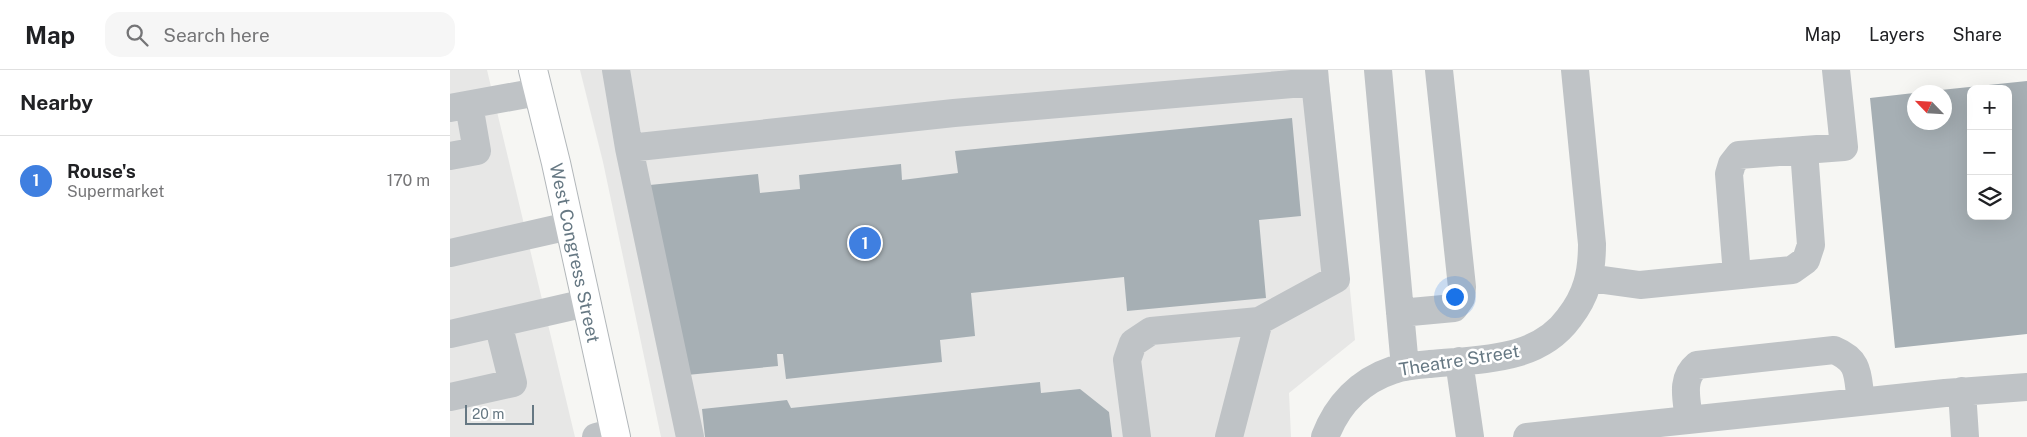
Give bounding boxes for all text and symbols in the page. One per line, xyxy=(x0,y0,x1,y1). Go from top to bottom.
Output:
search box xyxy=(105,12,455,57)
text: Map xyxy=(25,21,75,49)
icon: search xyxy=(123,21,151,49)
text: Search here xyxy=(163,24,270,46)
text: Map xyxy=(1805,24,1841,45)
text: Layers xyxy=(1869,24,1925,45)
text: Share xyxy=(1953,24,2002,45)
north arrow xyxy=(1907,85,1952,130)
map controls xyxy=(1967,85,2012,220)
button: + xyxy=(1967,85,2012,130)
text: Nearby xyxy=(20,90,93,115)
button: − xyxy=(1967,130,2012,175)
text: Rouse's xyxy=(67,160,136,182)
street label: West Congress Street xyxy=(546,161,604,345)
text: 1 xyxy=(33,171,39,190)
text: 170 m xyxy=(387,171,430,190)
button: layers xyxy=(1967,175,2012,220)
text: Supermarket xyxy=(67,182,164,201)
pin: 1 xyxy=(849,224,881,262)
your location xyxy=(1442,284,1468,310)
street label: Theatre Street xyxy=(1397,340,1521,380)
scale bar xyxy=(465,402,534,425)
text: 20 m xyxy=(472,406,504,422)

